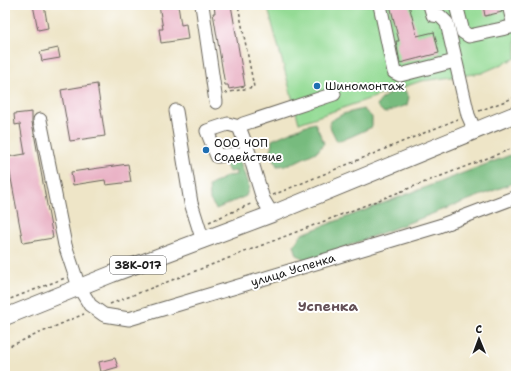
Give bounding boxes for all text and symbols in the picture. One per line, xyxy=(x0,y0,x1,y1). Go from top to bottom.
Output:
place label: Шиномонтаж xyxy=(325,78,404,94)
marker: Шиномонтаж xyxy=(312,81,322,91)
place label: ООО ЧОП Содействие xyxy=(214,135,282,165)
marker: ООО ЧОП Содействие xyxy=(201,145,211,155)
street label: улица Успенка xyxy=(249,249,338,290)
road number: 38К-017 xyxy=(110,256,166,274)
district label: Успенка xyxy=(298,297,359,315)
north arrow xyxy=(459,319,499,359)
text: С xyxy=(475,322,483,337)

